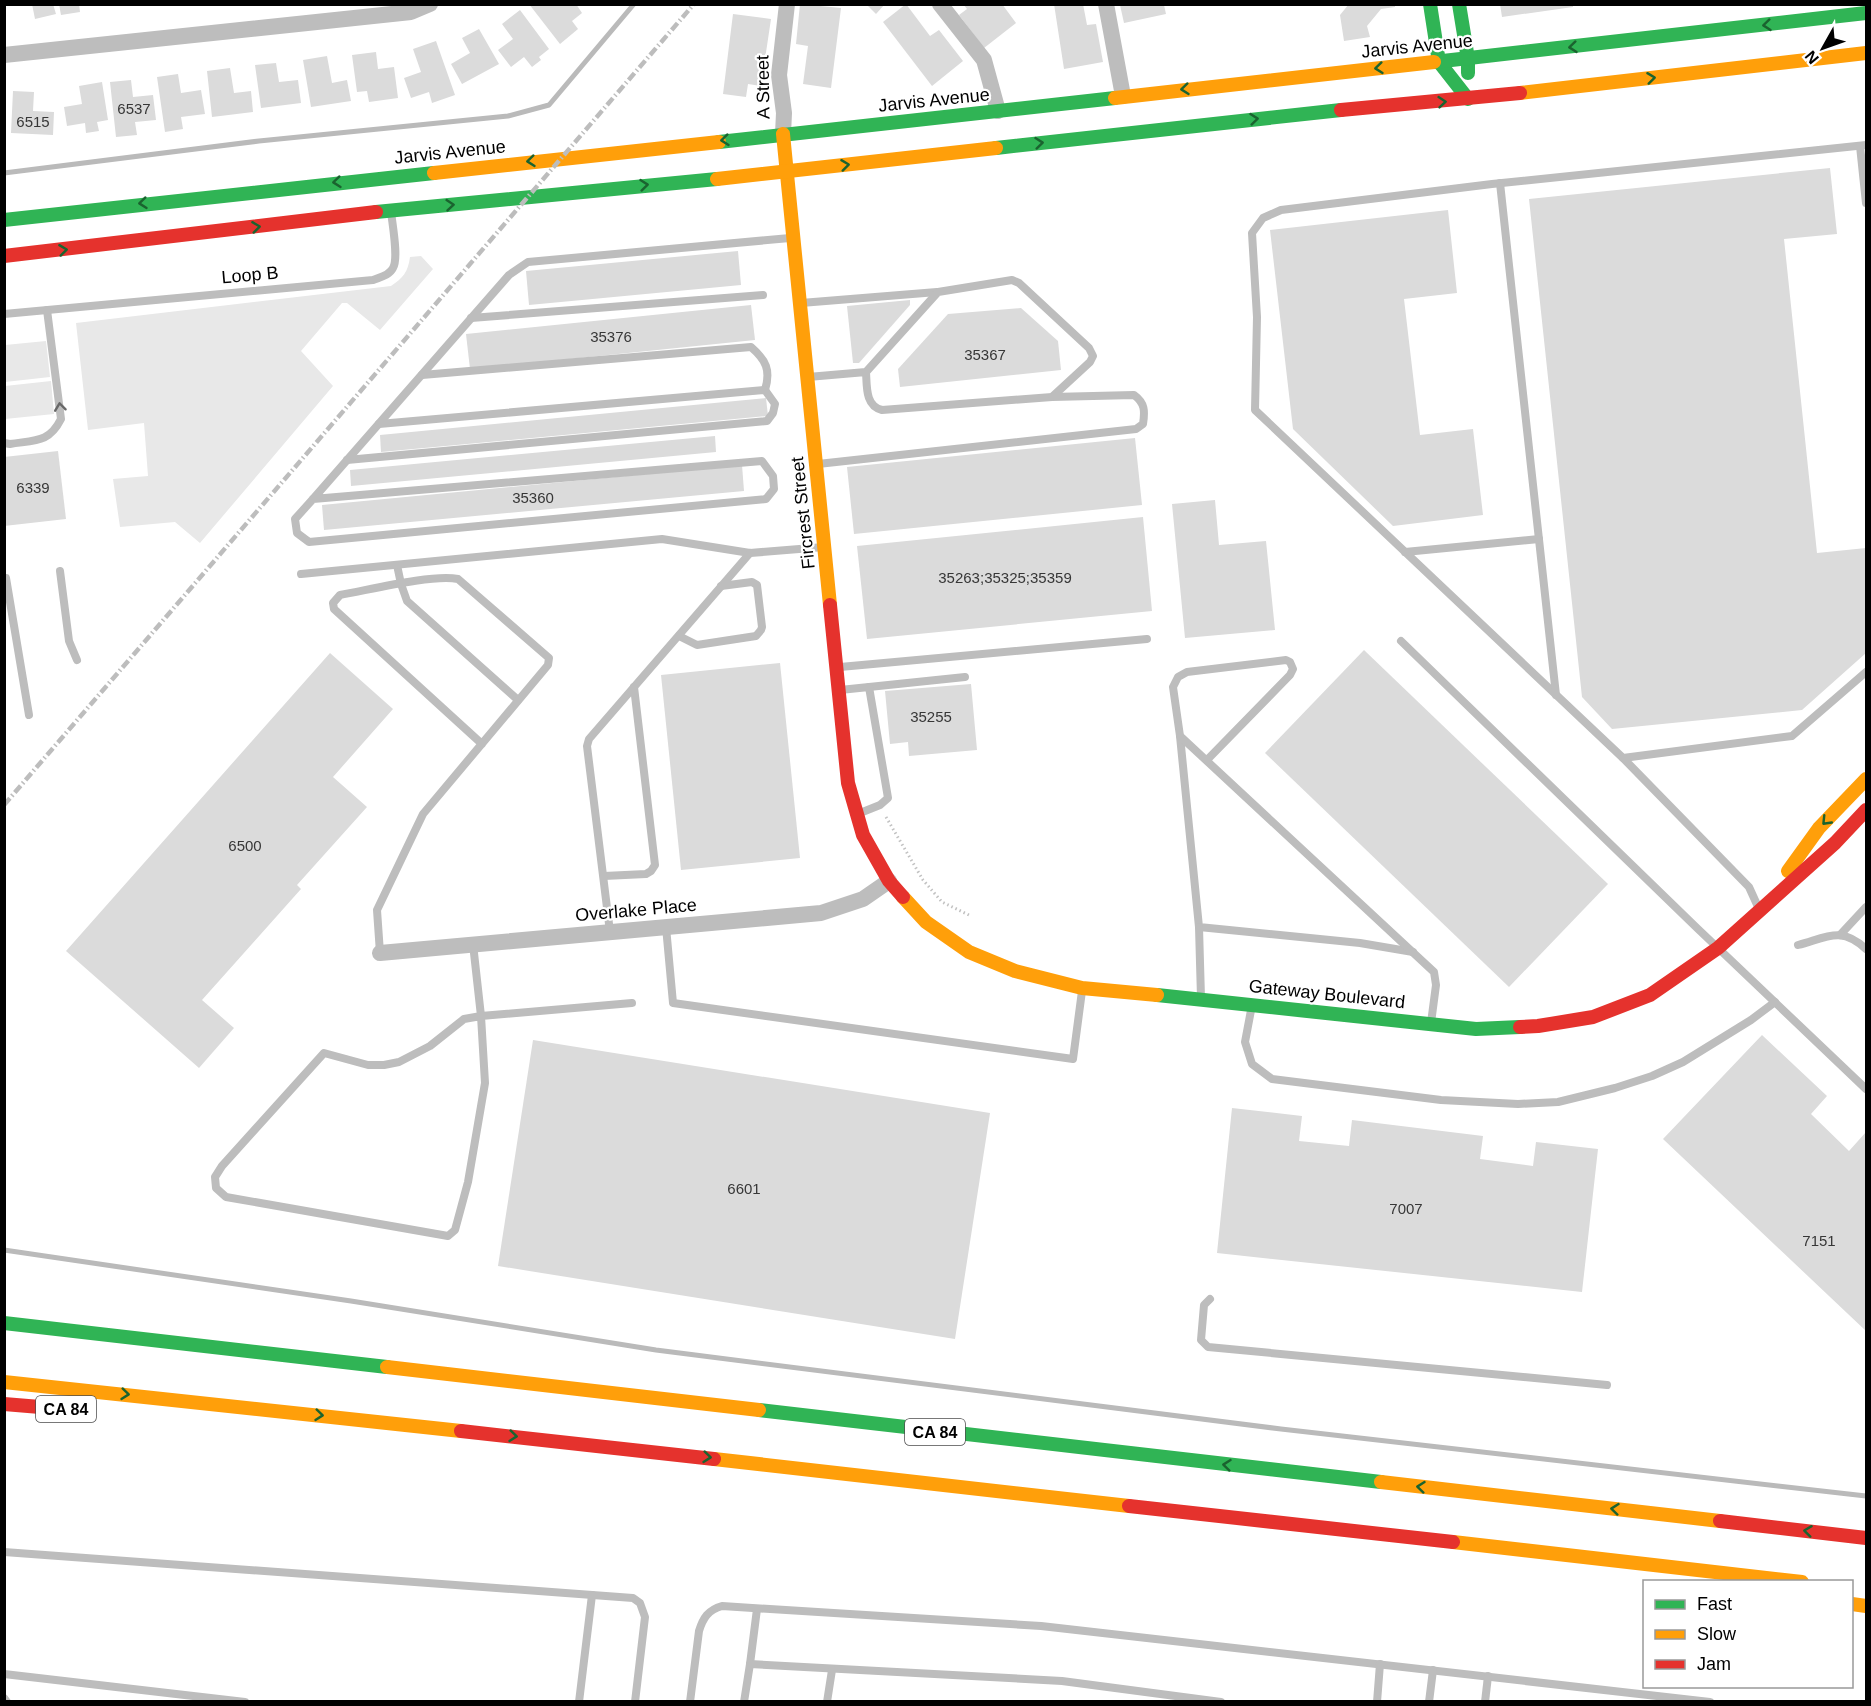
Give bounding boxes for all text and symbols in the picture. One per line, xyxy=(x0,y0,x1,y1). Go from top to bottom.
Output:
one-way arrow xyxy=(1762,18,1771,30)
north arrow xyxy=(1793,18,1853,78)
street label: Jarvis Avenue xyxy=(1360,30,1474,62)
one-way arrow xyxy=(1568,40,1577,52)
text: N xyxy=(1802,47,1822,67)
street label: A Street xyxy=(752,55,774,119)
one-way arrow xyxy=(1375,61,1384,74)
one-way arrow xyxy=(1647,72,1656,85)
one-way arrow xyxy=(1181,82,1190,95)
street label: Jarvis Avenue xyxy=(877,84,991,116)
one-way arrow xyxy=(1437,96,1447,109)
house number: 6537 xyxy=(117,100,151,117)
house number: 6515 xyxy=(16,113,50,130)
one-way arrow xyxy=(1249,113,1258,126)
one-way arrow xyxy=(720,133,730,146)
street label: Jarvis Avenue xyxy=(393,136,507,168)
one-way arrow xyxy=(1035,137,1044,150)
one-way arrow xyxy=(527,154,536,167)
one-way arrow xyxy=(841,159,850,171)
one-way arrow xyxy=(333,175,342,188)
one-way arrow xyxy=(639,179,649,192)
one-way arrow xyxy=(139,197,148,209)
one-way arrow xyxy=(445,199,455,212)
one-way arrow xyxy=(252,221,261,234)
one-way arrow xyxy=(58,244,67,256)
street label: Loop B xyxy=(221,263,279,287)
house number: 35376 xyxy=(590,328,632,345)
house number: 35367 xyxy=(964,346,1006,363)
one-way arrow xyxy=(54,402,66,411)
street label: Fircrest Street xyxy=(787,456,819,570)
house number: 6339 xyxy=(16,479,50,496)
house number: 35360 xyxy=(512,489,554,506)
house number: 35263;35325;35359 xyxy=(938,569,1072,586)
house number: 35255 xyxy=(910,708,952,725)
one-way arrow xyxy=(1822,813,1833,824)
house number: 6500 xyxy=(228,837,262,854)
street label: Overlake Place xyxy=(574,895,698,925)
street label: Gateway Boulevard xyxy=(1248,976,1406,1012)
house number: 6601 xyxy=(727,1180,761,1197)
house number: 7007 xyxy=(1389,1200,1423,1217)
house number: 7151 xyxy=(1802,1232,1836,1249)
one-way arrow xyxy=(121,1387,130,1400)
road number: CA 84 xyxy=(36,1396,96,1422)
one-way arrow xyxy=(315,1408,324,1421)
road number: CA 84 xyxy=(905,1419,965,1445)
one-way arrow xyxy=(509,1429,518,1442)
one-way arrow xyxy=(702,1451,712,1463)
one-way arrow xyxy=(1223,1460,1232,1472)
one-way arrow xyxy=(1416,1482,1425,1494)
one-way arrow xyxy=(1610,1504,1619,1516)
one-way arrow xyxy=(1804,1526,1813,1538)
legend xyxy=(1643,1580,1853,1688)
text: Fast xyxy=(1697,1594,1732,1614)
text: Slow xyxy=(1697,1624,1737,1644)
text: Jam xyxy=(1697,1654,1731,1674)

